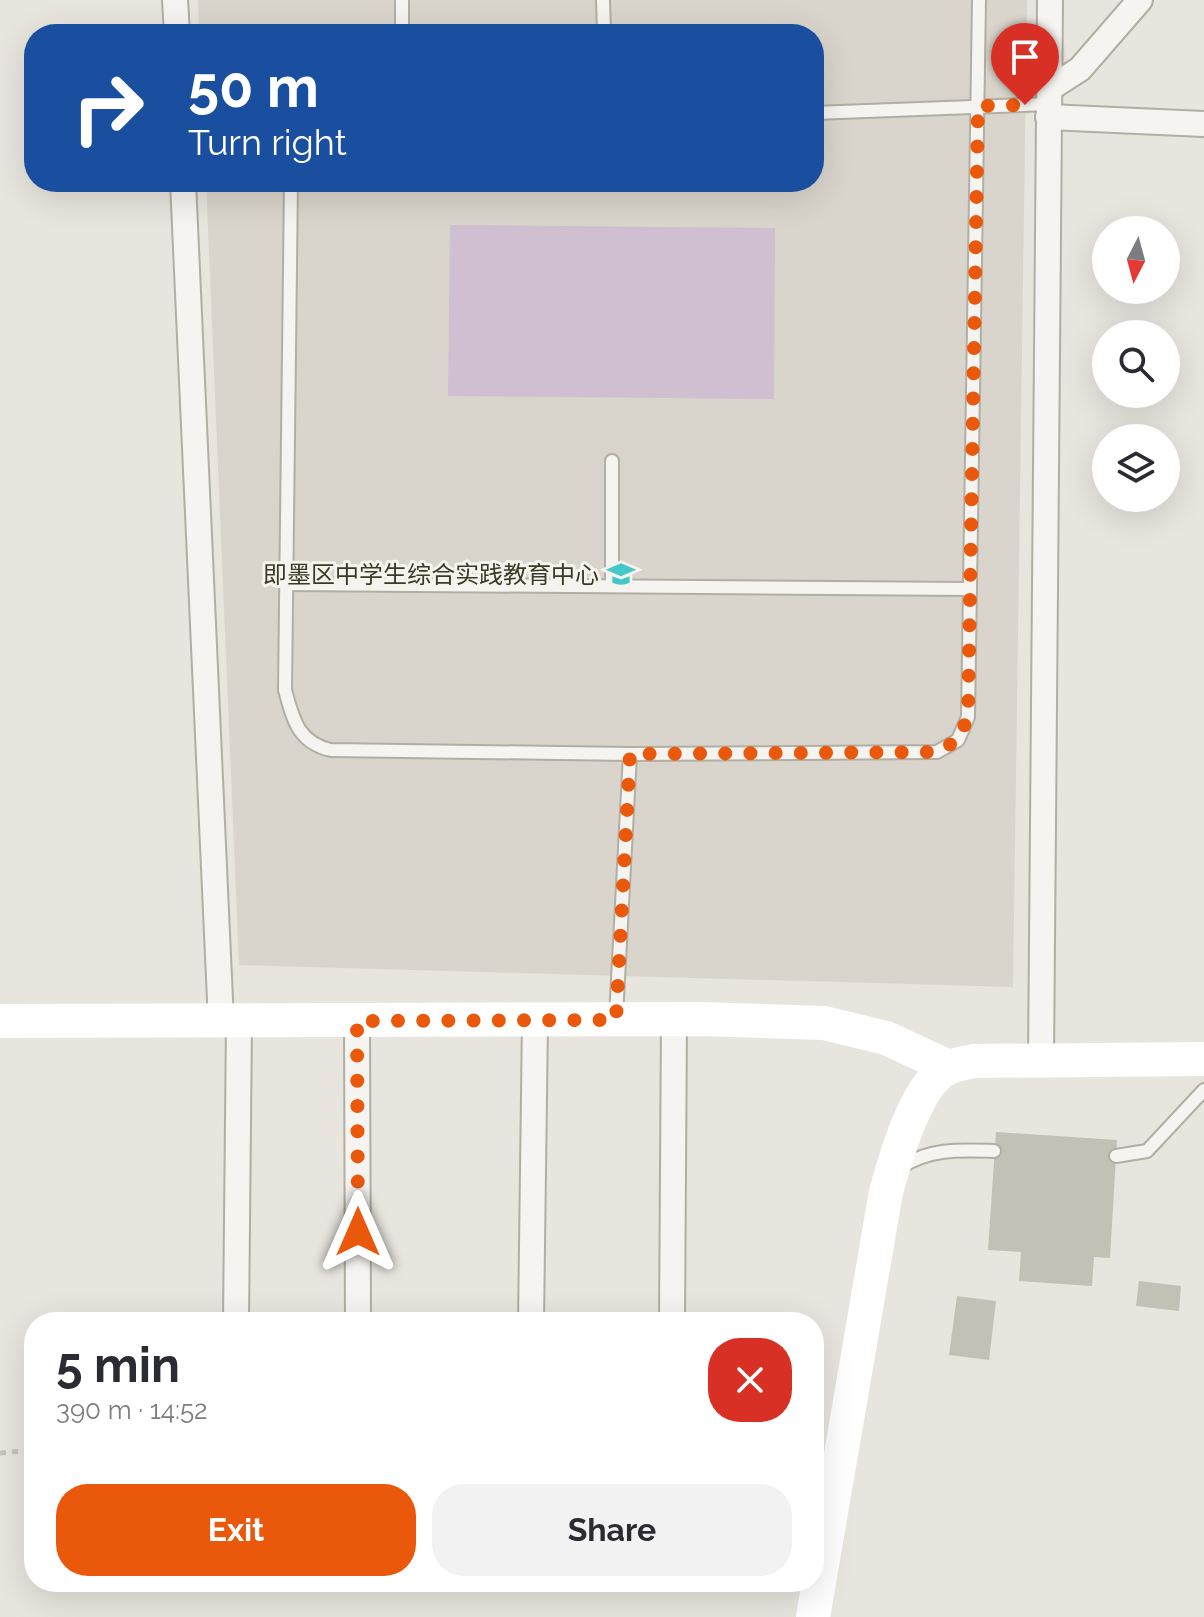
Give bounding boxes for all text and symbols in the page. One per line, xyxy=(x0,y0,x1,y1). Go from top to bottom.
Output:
pin xyxy=(991,23,1059,105)
icon: arrive xyxy=(1003,35,1047,79)
text: 50 m xyxy=(188,54,319,120)
icon: right xyxy=(56,56,160,160)
text: Turn right xyxy=(188,121,347,163)
north arrow xyxy=(1092,216,1180,304)
map controls xyxy=(1092,216,1180,512)
button: search xyxy=(1092,320,1180,408)
button: layers xyxy=(1092,424,1180,512)
school or university icon: 即墨区中学生综合实践教育中心 xyxy=(606,559,636,589)
place label: 即墨区中学生综合实践教育中心 xyxy=(263,560,599,589)
position arrow xyxy=(316,1190,400,1274)
text: 5 min xyxy=(56,1337,180,1393)
button: close xyxy=(708,1338,792,1422)
text: 390 m · 14:52 xyxy=(56,1395,208,1425)
button: Exit xyxy=(56,1484,416,1576)
button: Share xyxy=(432,1484,792,1576)

